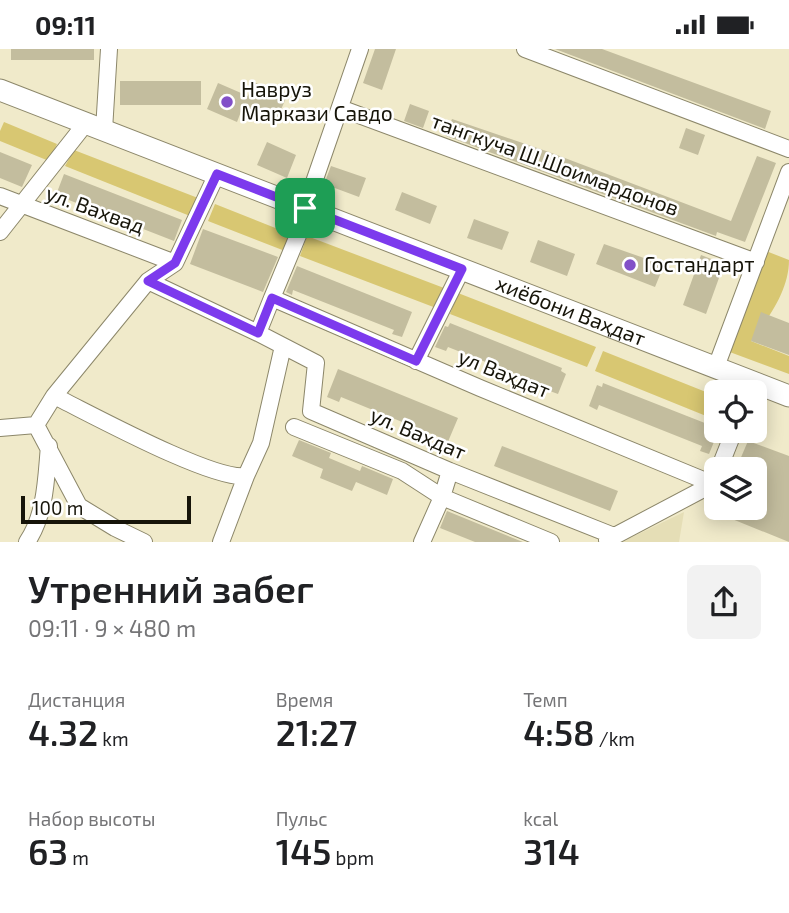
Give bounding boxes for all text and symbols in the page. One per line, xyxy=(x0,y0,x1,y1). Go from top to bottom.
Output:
text: 09:11 xyxy=(35,9,96,40)
place label: Навруз Маркази Савдо xyxy=(241,76,393,125)
marker: Навруз Маркази Савдо xyxy=(219,94,235,110)
street label: тангкуча Ш.Шоимардонов xyxy=(428,107,683,221)
pin xyxy=(275,178,335,238)
street label: ул. Вахвад xyxy=(42,179,148,239)
icon: arrive xyxy=(286,189,324,227)
place label: Гостандарт xyxy=(644,251,754,276)
marker: Гостандарт xyxy=(622,257,638,273)
street label: хиёбони Ваҳдат xyxy=(493,270,649,350)
street label: ул Ваҳдат xyxy=(455,343,554,403)
map controls xyxy=(704,380,767,520)
button: locate xyxy=(704,380,767,443)
street label: ул. Вахдат xyxy=(366,401,470,465)
button: layers xyxy=(704,457,767,520)
scale bar xyxy=(21,493,191,525)
text: 100 m xyxy=(32,496,83,519)
text: Утренний забег xyxy=(28,565,314,611)
button: share xyxy=(687,565,761,639)
text: 09:11 · 9 × 480 m xyxy=(28,614,196,642)
text: Дистанция xyxy=(28,688,125,711)
text: Время xyxy=(276,688,333,711)
text: Темп xyxy=(523,688,568,711)
text: 4.32 xyxy=(28,711,98,753)
text: 21:27 xyxy=(276,711,357,753)
text: 4:58 xyxy=(523,711,595,753)
text: km xyxy=(98,727,129,750)
text: /km xyxy=(595,727,635,750)
text: Набор высоты xyxy=(28,807,155,830)
text: Пульс xyxy=(276,807,328,830)
text: kcal xyxy=(523,807,558,830)
text: 63 xyxy=(28,830,68,872)
text: 145 xyxy=(276,830,331,872)
text: 314 xyxy=(523,830,580,872)
text: m xyxy=(68,846,89,869)
text: bpm xyxy=(331,846,374,869)

